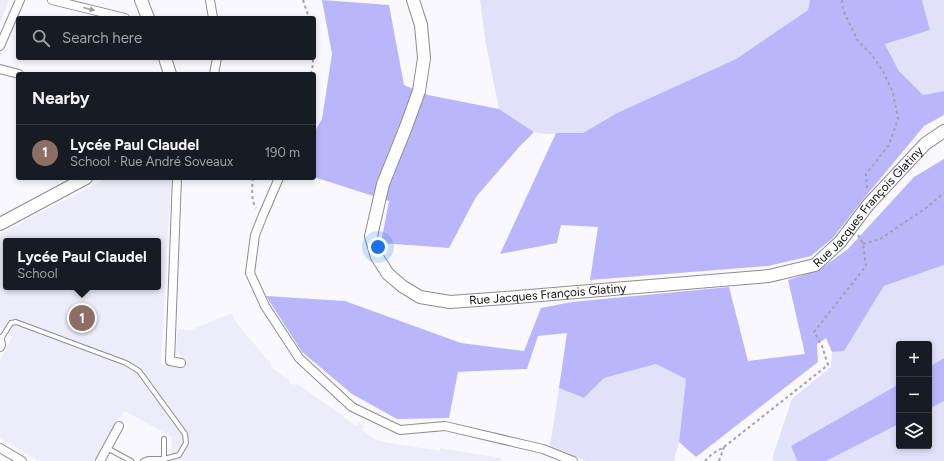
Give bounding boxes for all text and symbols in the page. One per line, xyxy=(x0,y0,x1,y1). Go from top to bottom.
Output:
one-way arrow xyxy=(83,6,95,12)
search box xyxy=(16,16,316,60)
icon: search xyxy=(30,27,52,49)
text: Search here xyxy=(62,29,142,47)
text: Nearby xyxy=(32,88,90,108)
text: Lycée Paul Claudel xyxy=(70,136,199,154)
street label: Rue Jacques François Glatiny xyxy=(810,143,926,270)
text: 1 xyxy=(42,145,48,160)
text: 190 m xyxy=(265,145,300,160)
text: School · Rue André Soveaux xyxy=(70,154,233,169)
your location xyxy=(368,237,388,257)
popup xyxy=(3,238,161,290)
text: Lycée Paul Claudel xyxy=(17,248,147,266)
text: School xyxy=(17,266,58,281)
street label: Rue Jacques François Glatiny xyxy=(469,281,628,308)
pin: 1 xyxy=(69,303,95,333)
map controls xyxy=(896,341,932,449)
button: + xyxy=(896,341,932,377)
button: − xyxy=(896,377,932,413)
button: layers xyxy=(896,413,932,449)

